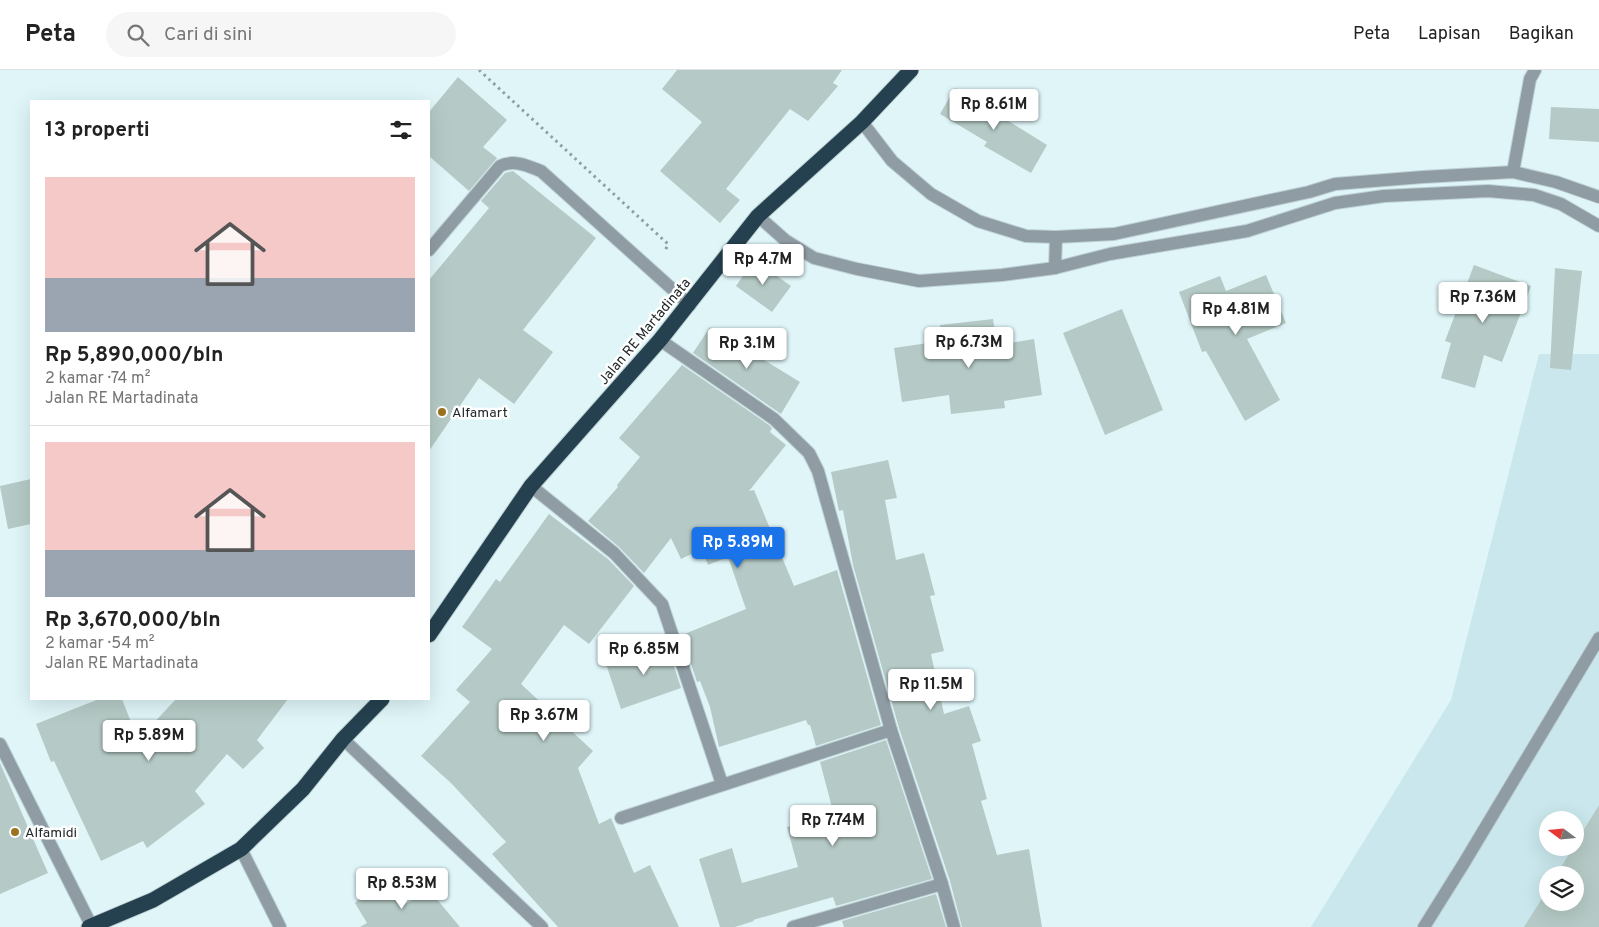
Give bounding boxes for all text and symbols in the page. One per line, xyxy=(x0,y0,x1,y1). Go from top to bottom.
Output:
search box xyxy=(106,12,456,57)
text: Peta xyxy=(25,20,76,50)
icon: search xyxy=(124,21,152,49)
text: Cari di sini xyxy=(164,23,252,47)
text: Peta xyxy=(1353,23,1390,46)
text: Lapisan xyxy=(1418,23,1481,46)
text: Bagikan xyxy=(1509,23,1574,46)
pin: Rp 8.61M xyxy=(942,88,1046,131)
text: Rp 8.61M xyxy=(960,95,1028,115)
icon: filters xyxy=(387,116,415,144)
text: 13 properti xyxy=(45,117,150,144)
icon: home xyxy=(185,209,275,299)
pin: Rp 4.7M xyxy=(717,244,809,286)
text: Rp 4.7M xyxy=(734,250,792,270)
street label: Jalan RE Martadinata xyxy=(596,275,695,389)
pin: Rp 7.36M xyxy=(1431,282,1535,324)
text: Rp 7.36M xyxy=(1449,288,1517,308)
pin: Rp 4.81M xyxy=(1184,294,1288,336)
text: Rp 4.81M xyxy=(1202,300,1270,320)
pin: Rp 6.73M xyxy=(917,326,1021,369)
pin: Rp 3.1M xyxy=(701,328,793,370)
text: Rp 6.73M xyxy=(935,333,1003,353)
text: Rp 3.1M xyxy=(719,334,775,354)
text: Rp 5,890,000/bln xyxy=(45,342,223,369)
text: 2 kamar · 74 m² xyxy=(45,369,150,389)
text: Jalan RE Martadinata xyxy=(45,389,198,409)
place label: Alfamart xyxy=(452,405,508,422)
marker: Alfamart xyxy=(436,406,448,418)
icon: home xyxy=(185,475,275,565)
pin: Rp 5.89M xyxy=(686,526,790,569)
text: Rp 5.89M xyxy=(703,533,773,553)
text: Rp 3,670,000/bln xyxy=(45,607,221,634)
text: 2 kamar · 54 m² xyxy=(45,634,155,654)
pin: Rp 6.85M xyxy=(592,634,696,676)
text: Rp 6.85M xyxy=(609,640,679,660)
text: Jalan RE Martadinata xyxy=(45,654,198,674)
pin: Rp 11.5M xyxy=(879,668,983,711)
text: Rp 11.5M xyxy=(899,675,963,695)
pin: Rp 3.67M xyxy=(492,700,596,742)
text: Rp 3.67M xyxy=(510,706,578,726)
pin: Rp 5.89M xyxy=(97,720,201,762)
text: Rp 5.89M xyxy=(114,726,184,746)
pin: Rp 7.74M xyxy=(781,804,885,847)
text: Rp 7.74M xyxy=(801,811,865,831)
north arrow xyxy=(1539,811,1584,856)
map controls xyxy=(1539,811,1584,911)
place label: Alfamidi xyxy=(25,825,77,842)
marker: Alfamidi xyxy=(9,826,21,838)
button: layers xyxy=(1539,866,1584,911)
pin: Rp 8.53M xyxy=(350,868,454,910)
text: Rp 8.53M xyxy=(367,874,437,894)

